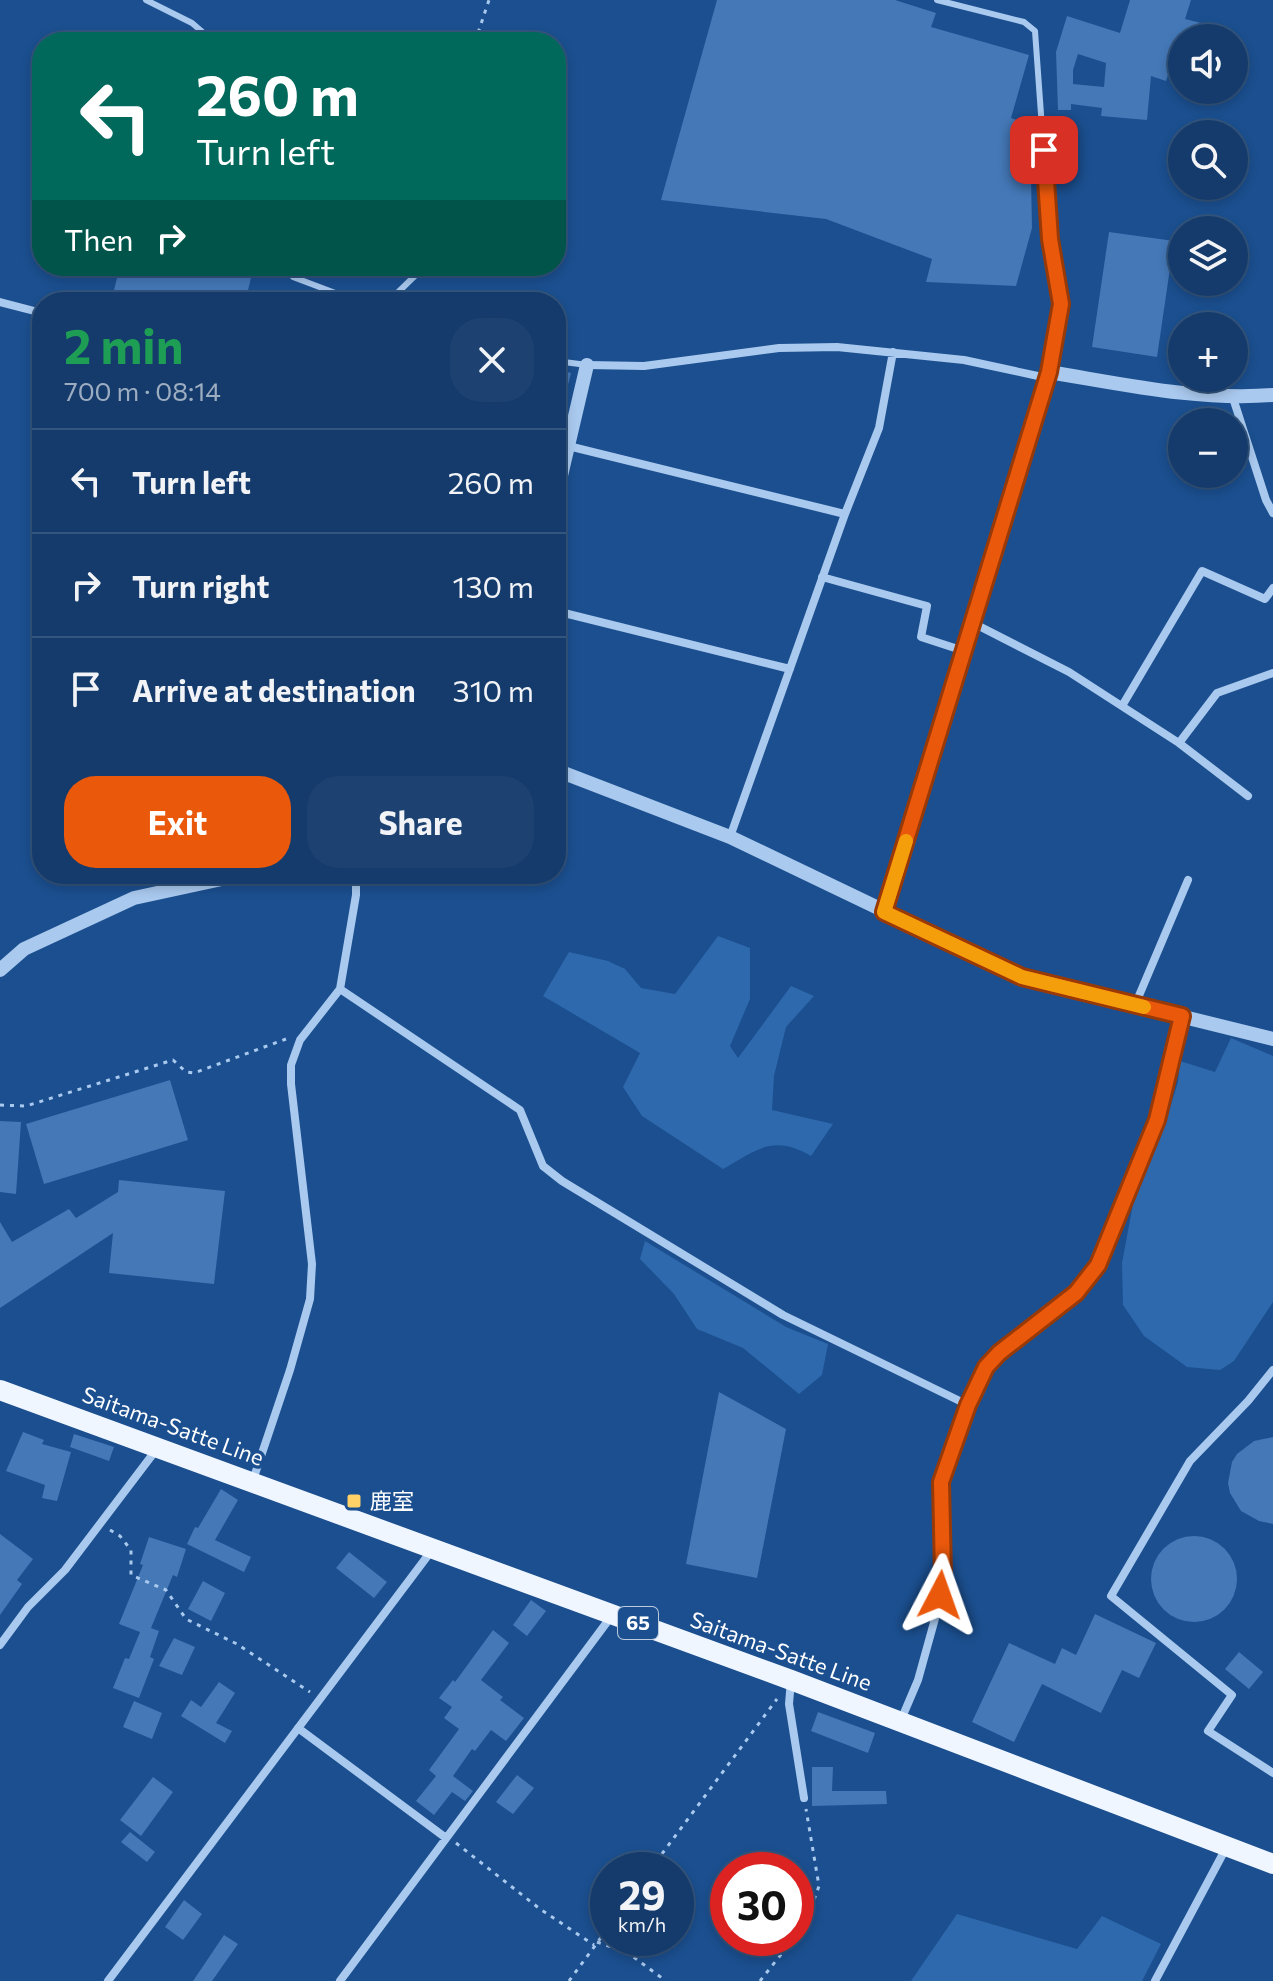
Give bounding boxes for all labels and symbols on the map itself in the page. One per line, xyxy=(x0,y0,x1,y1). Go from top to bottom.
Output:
pin xyxy=(1010,116,1078,184)
street label: Saitama-Satte Line xyxy=(79,1380,268,1471)
place label: 鹿室 xyxy=(370,1487,414,1514)
marker: 鹿室 xyxy=(345,1492,363,1510)
position arrow xyxy=(898,1553,982,1637)
street label: Saitama-Satte Line xyxy=(687,1605,876,1696)
road number: 65 xyxy=(618,1607,658,1639)
speed limit sign: 30 xyxy=(710,1852,814,1956)

